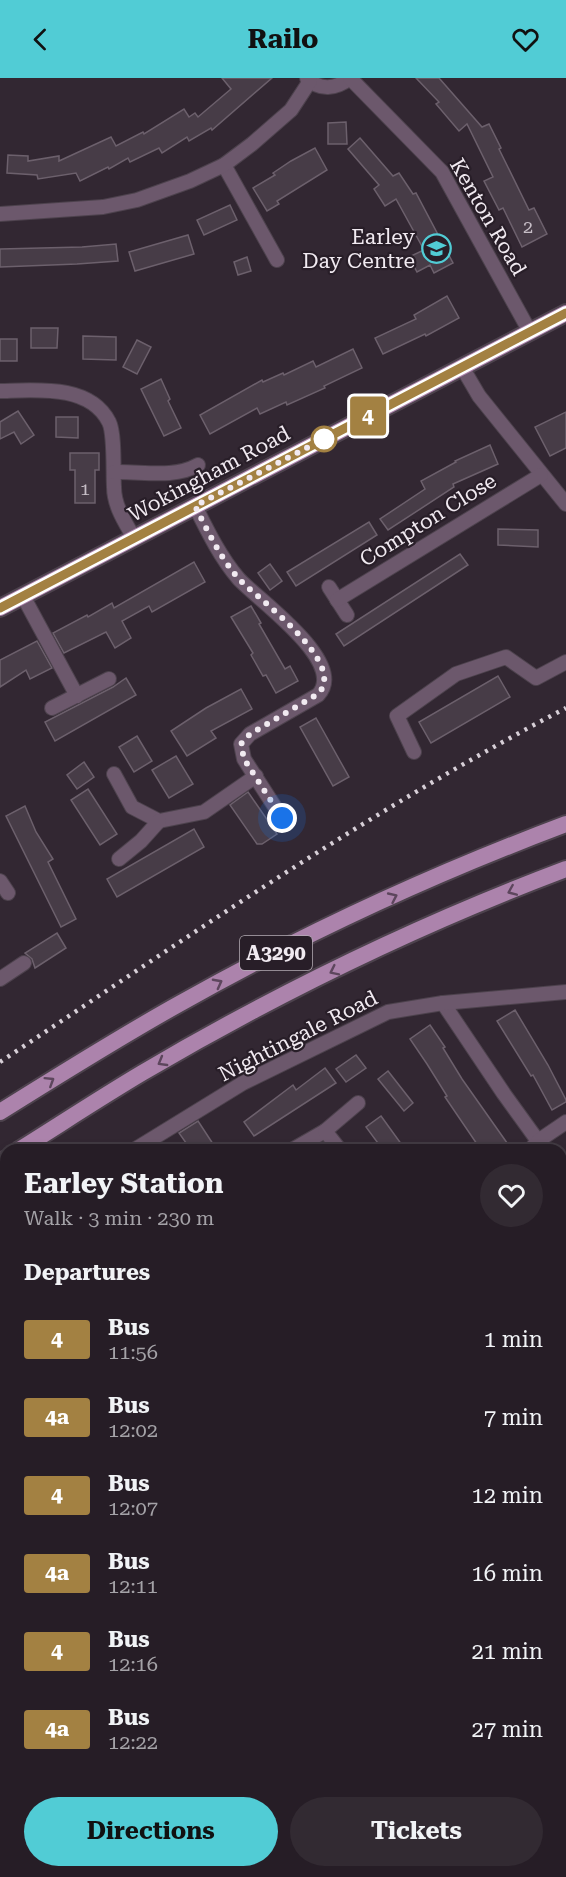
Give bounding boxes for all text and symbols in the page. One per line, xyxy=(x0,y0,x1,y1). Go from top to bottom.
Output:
icon: back xyxy=(24,23,57,56)
text: Railo xyxy=(247,23,319,55)
icon: heart xyxy=(509,23,542,56)
street label: Kenton Road xyxy=(445,154,531,280)
house number: 2 xyxy=(523,216,533,237)
place label: Earley Day Centre xyxy=(302,225,416,273)
school or university icon: Earley Day Centre xyxy=(420,233,452,265)
line badge: 4 xyxy=(348,396,388,436)
text: 4 xyxy=(362,404,374,428)
street label: Wokingham Road xyxy=(124,421,294,527)
unlabelled marker xyxy=(311,426,337,452)
street label: Compton Close xyxy=(355,468,501,572)
house number: 1 xyxy=(80,478,90,499)
your location xyxy=(267,803,297,833)
one-way arrow xyxy=(507,884,518,896)
one-way arrow xyxy=(387,892,398,904)
road number: A3290 xyxy=(240,936,312,970)
one-way arrow xyxy=(330,963,341,975)
one-way arrow xyxy=(212,979,222,990)
street label: Nightingale Road xyxy=(215,985,382,1086)
one-way arrow xyxy=(158,1054,168,1066)
one-way arrow xyxy=(43,1077,54,1088)
button: heart xyxy=(480,1164,543,1227)
text: Earley Station xyxy=(24,1167,224,1200)
text: Walk · 3 min · 230 m xyxy=(24,1206,214,1230)
text: Departures xyxy=(24,1260,150,1285)
text: Bus xyxy=(108,1315,150,1340)
text: 4 xyxy=(51,1327,63,1351)
text: 1 min xyxy=(484,1327,543,1352)
text: 11:56 xyxy=(108,1340,158,1364)
text: Bus xyxy=(108,1393,150,1418)
text: 4a xyxy=(45,1405,69,1429)
text: 7 min xyxy=(484,1405,543,1430)
text: 12:02 xyxy=(108,1418,158,1442)
text: Bus xyxy=(108,1471,150,1496)
text: 4 xyxy=(51,1483,63,1507)
text: 12 min xyxy=(472,1483,543,1508)
text: 12:07 xyxy=(108,1496,158,1520)
text: Bus xyxy=(108,1549,150,1574)
text: 4a xyxy=(45,1561,69,1585)
text: 16 min xyxy=(472,1561,543,1586)
text: 12:11 xyxy=(108,1574,158,1598)
text: Bus xyxy=(108,1627,150,1652)
text: 4 xyxy=(51,1639,63,1663)
text: 21 min xyxy=(472,1639,543,1664)
text: 12:16 xyxy=(108,1652,158,1676)
text: Bus xyxy=(108,1705,150,1730)
text: 4a xyxy=(45,1717,69,1741)
text: 27 min xyxy=(472,1717,543,1742)
text: 12:22 xyxy=(108,1730,158,1754)
button: Directions xyxy=(24,1797,278,1866)
button: Tickets xyxy=(290,1797,543,1866)

